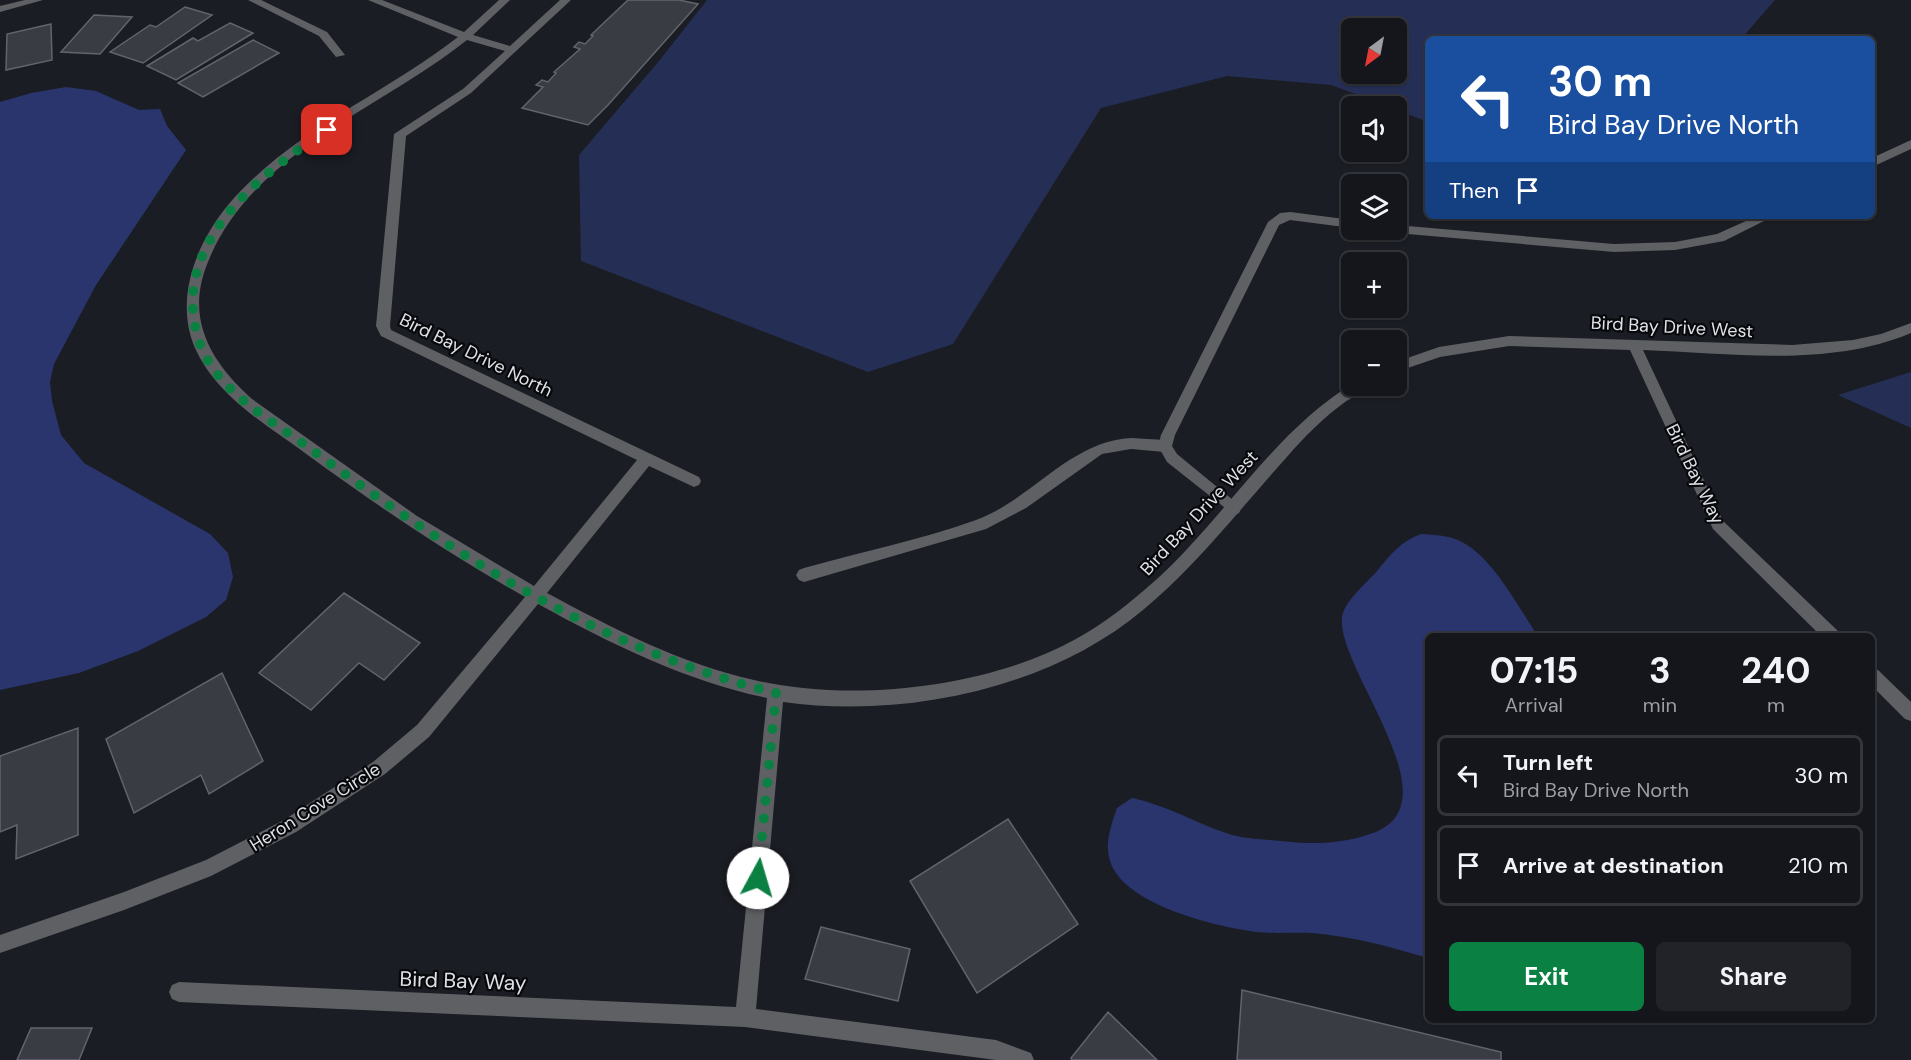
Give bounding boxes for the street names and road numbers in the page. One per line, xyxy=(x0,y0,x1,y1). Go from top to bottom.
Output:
street label: Bird Bay Drive North xyxy=(396,308,556,402)
street label: Bird Bay Drive West xyxy=(1590,311,1754,343)
street label: Bird Bay Way xyxy=(1660,420,1730,528)
street label: Bird Bay Drive West xyxy=(1135,445,1263,581)
street label: Heron Cove Circle xyxy=(245,757,385,857)
street label: Bird Bay Way xyxy=(399,965,527,997)

